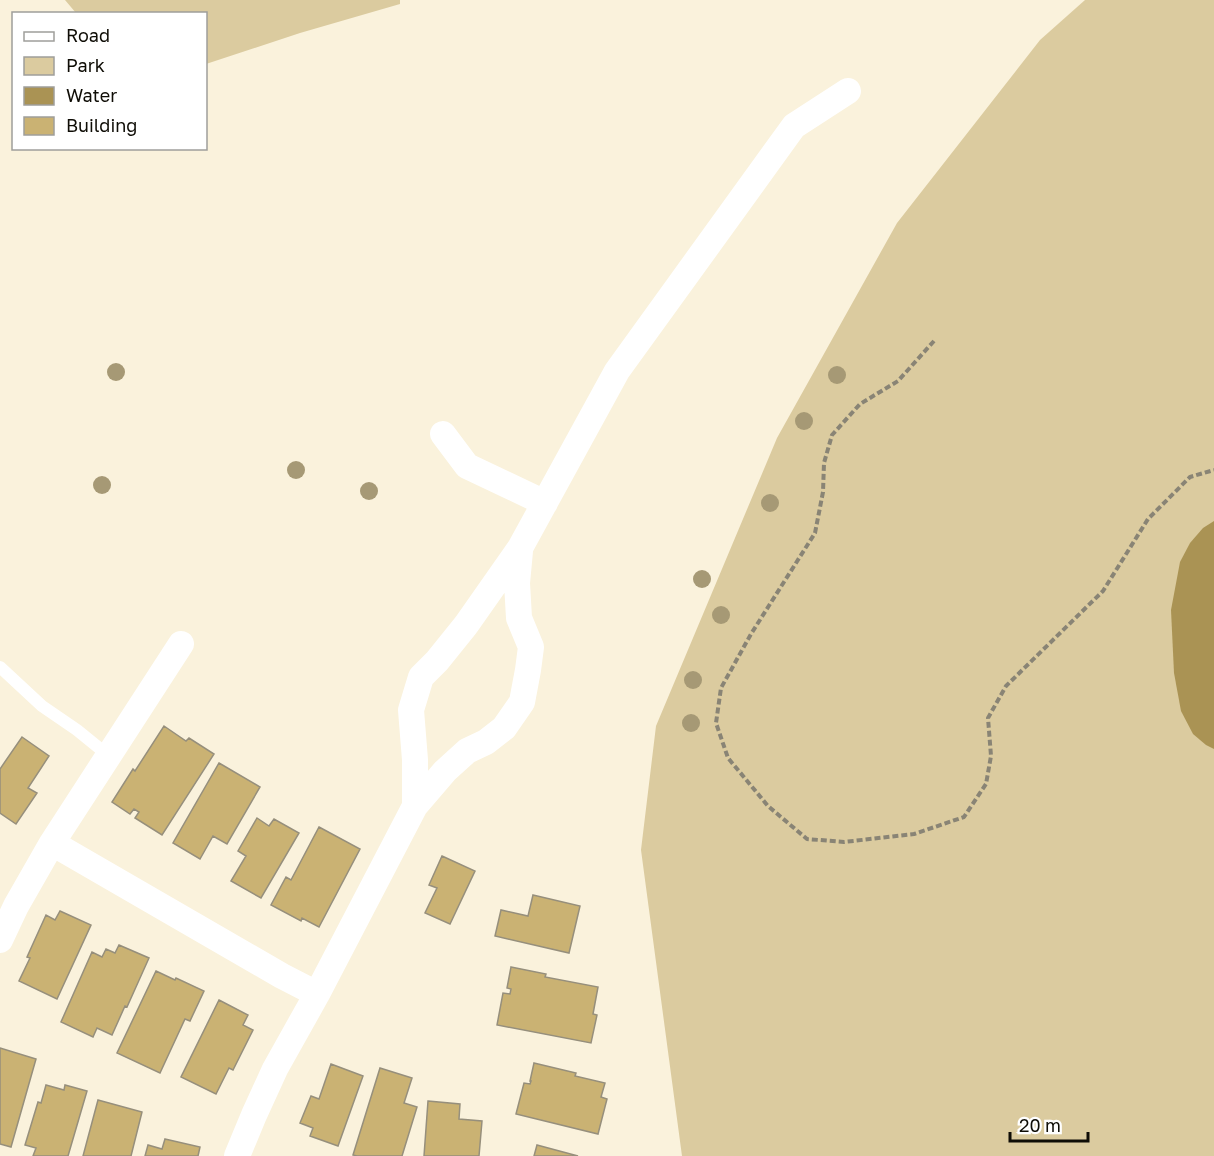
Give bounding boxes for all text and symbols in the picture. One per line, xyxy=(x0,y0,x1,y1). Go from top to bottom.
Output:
legend xyxy=(12,12,207,150)
text: Road xyxy=(66,24,110,46)
text: Park xyxy=(66,54,105,76)
text: Water xyxy=(66,84,117,106)
text: Building xyxy=(66,114,137,136)
scale bar xyxy=(1010,1105,1088,1143)
text: 20 m xyxy=(1019,1114,1061,1136)

